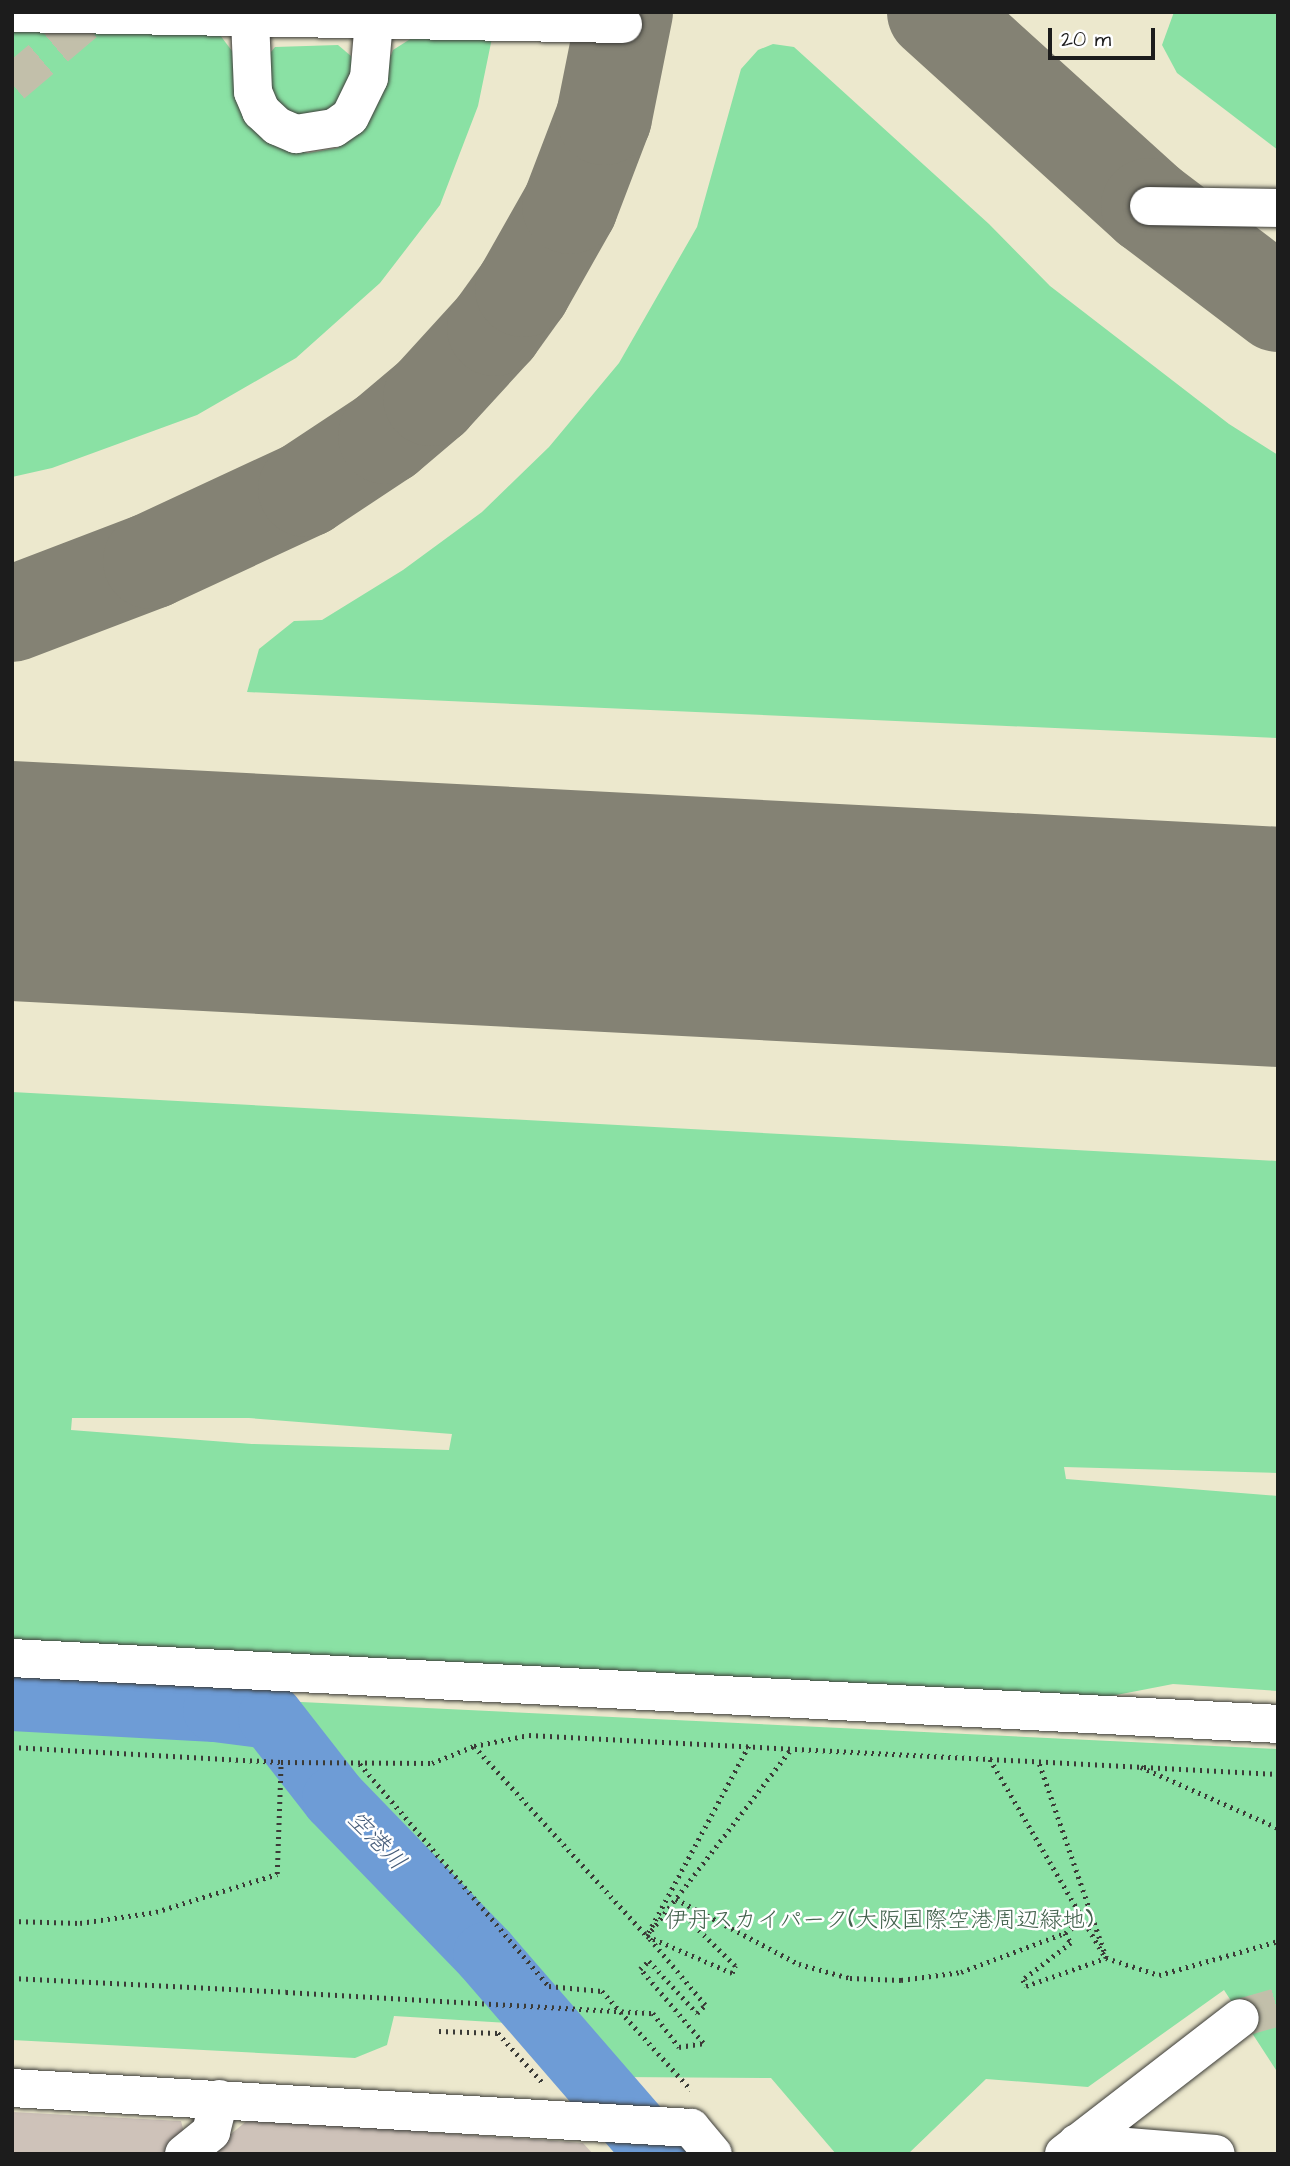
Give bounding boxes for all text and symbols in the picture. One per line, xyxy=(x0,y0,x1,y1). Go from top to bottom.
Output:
scale bar xyxy=(1052,14,1159,58)
text: 20 m xyxy=(1061,25,1111,54)
water label: 空港川 xyxy=(341,1805,411,1877)
park label: 伊丹スカイパーク(大阪国際空港周辺緑地) xyxy=(665,1906,1093,1934)

